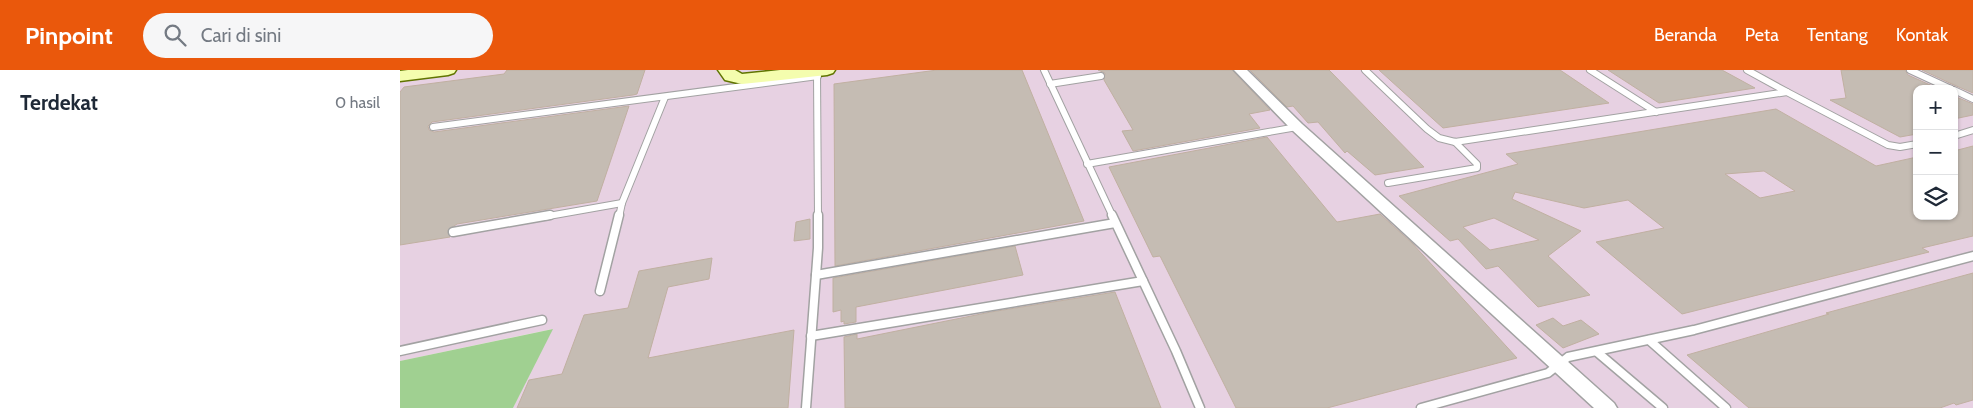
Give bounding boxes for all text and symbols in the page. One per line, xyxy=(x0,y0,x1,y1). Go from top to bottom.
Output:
search box xyxy=(143,13,493,58)
text: Pinpoint xyxy=(25,21,113,50)
icon: search xyxy=(161,21,189,49)
text: Cari di sini xyxy=(201,24,281,47)
text: Beranda xyxy=(1654,24,1717,46)
text: Peta xyxy=(1745,24,1779,46)
text: Tentang xyxy=(1807,24,1868,46)
text: Kontak xyxy=(1896,24,1948,46)
map controls xyxy=(1913,85,1958,220)
button: + xyxy=(1913,85,1958,130)
text: Terdekat xyxy=(20,90,98,115)
text: 0 hasil xyxy=(335,93,380,112)
button: − xyxy=(1913,130,1958,175)
button: layers xyxy=(1913,175,1958,220)

